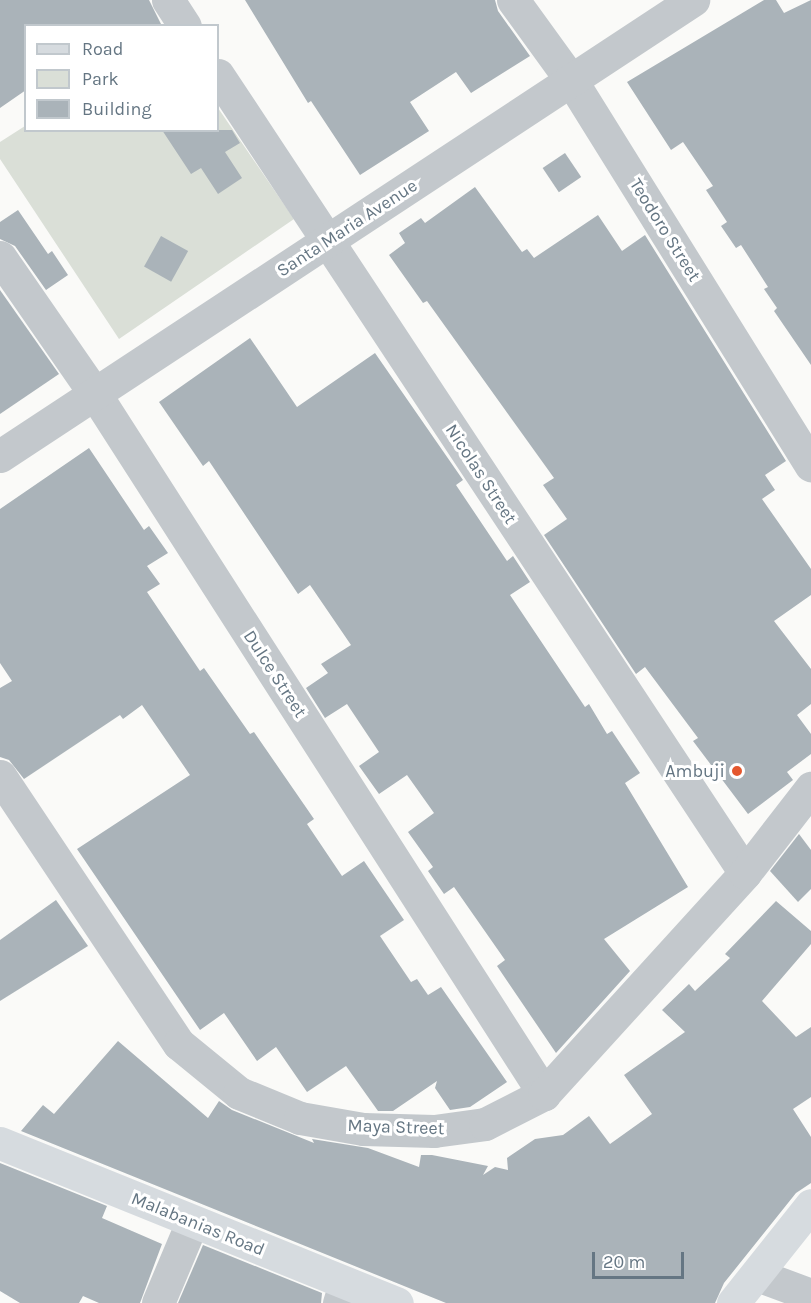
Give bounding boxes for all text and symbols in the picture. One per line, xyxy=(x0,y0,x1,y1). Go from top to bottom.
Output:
legend xyxy=(24,24,219,132)
text: Road xyxy=(82,38,123,60)
text: Park xyxy=(82,68,119,90)
text: Building xyxy=(82,98,152,120)
street label: Santa Maria Avenue xyxy=(273,175,421,281)
street label: Teodoro Street xyxy=(625,175,705,285)
street label: Nicolas Street xyxy=(441,420,521,528)
street label: Dulce Street xyxy=(239,626,311,722)
place label: Ambuji xyxy=(665,760,725,782)
marker: Ambuji xyxy=(730,764,744,778)
street label: Maya Street xyxy=(347,1115,445,1139)
street label: Malabanias Road xyxy=(128,1187,268,1261)
scale bar xyxy=(595,1240,686,1278)
text: 20 m xyxy=(603,1251,645,1273)

